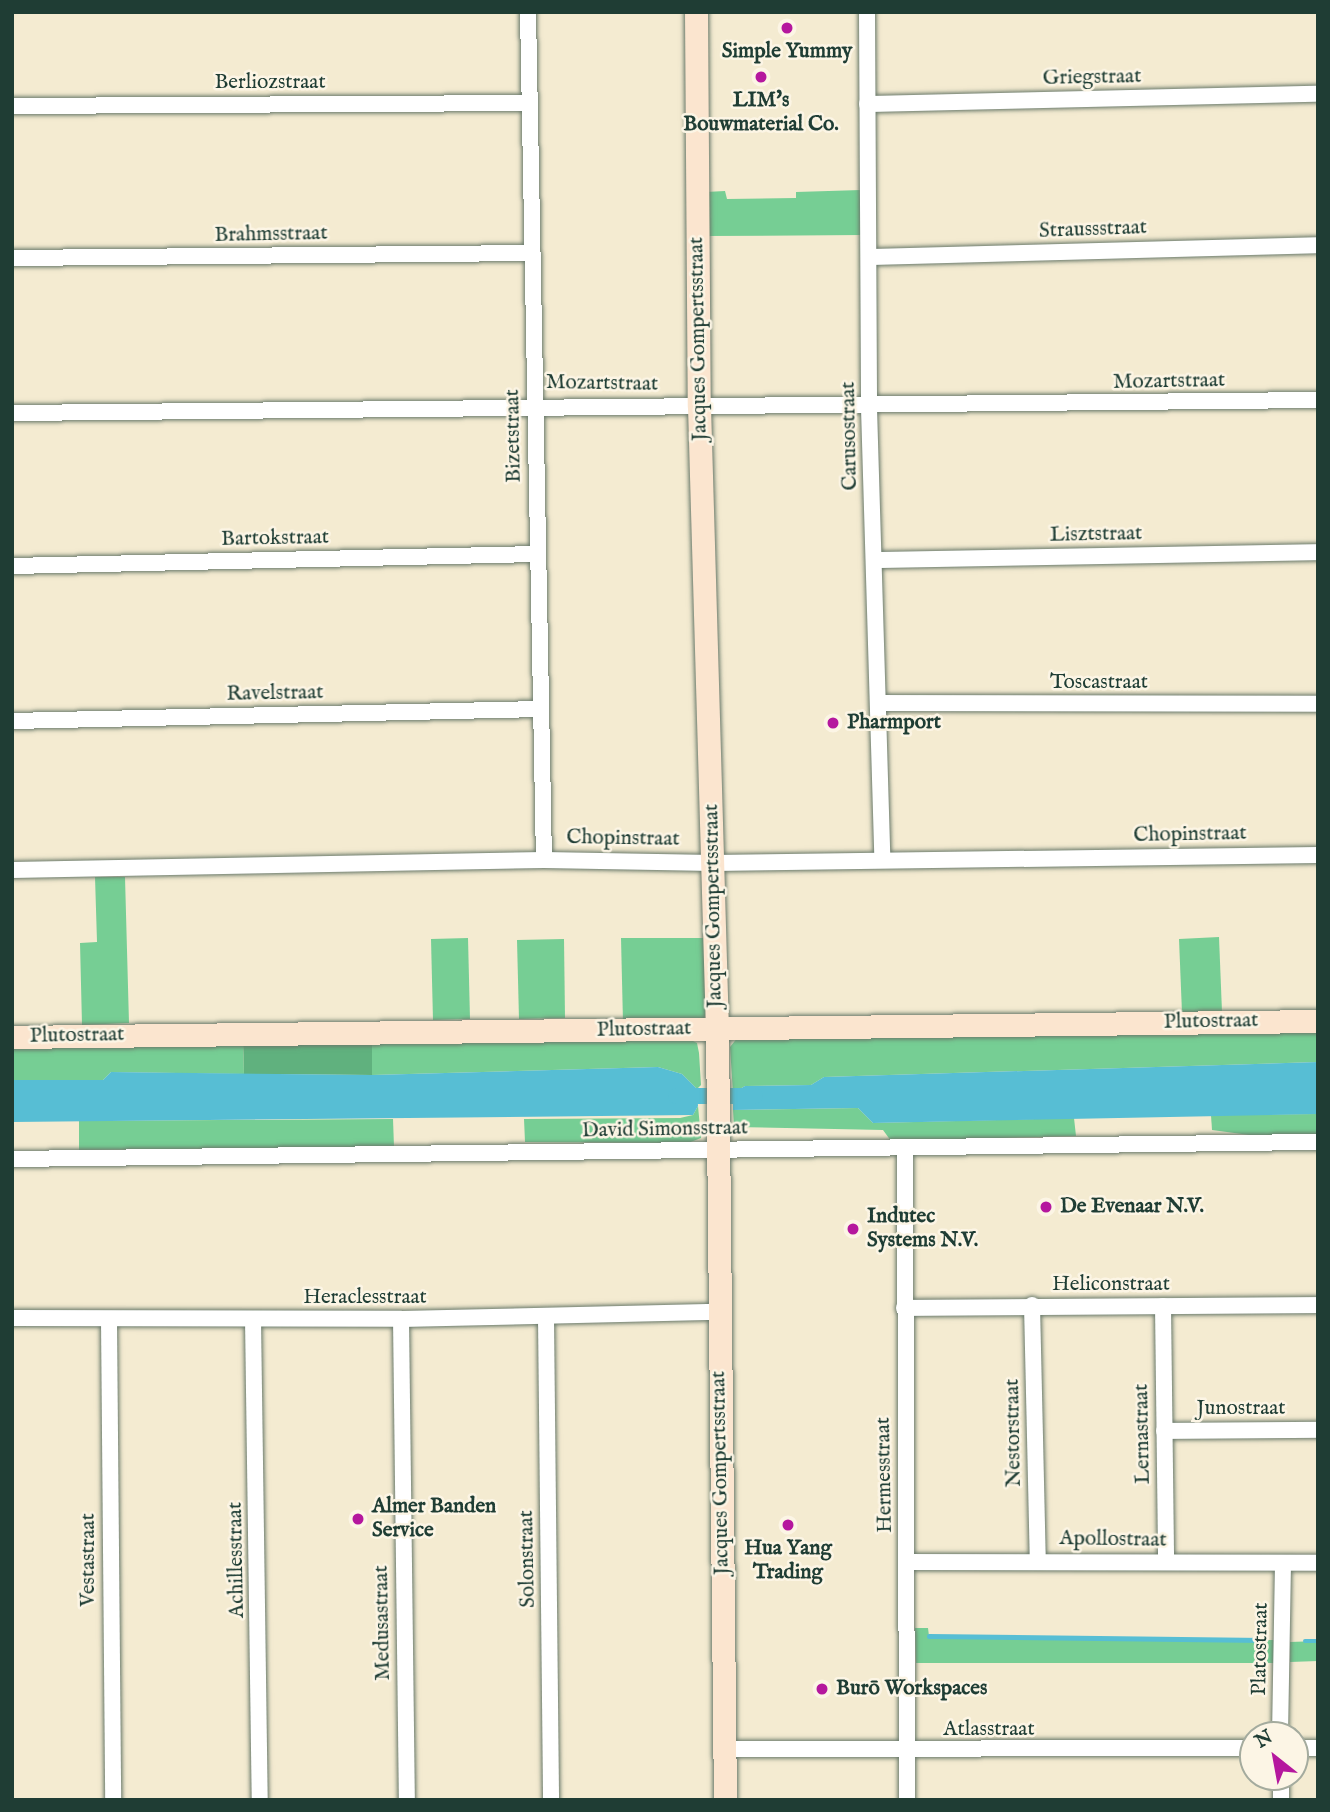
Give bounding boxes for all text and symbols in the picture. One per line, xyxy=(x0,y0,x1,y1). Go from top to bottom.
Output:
marker: Simple Yummy xyxy=(779,20,795,36)
place label: Simple Yummy xyxy=(722,39,852,65)
street label: Griegstraat xyxy=(1042,65,1142,91)
marker: LIM's Bouwmaterial Co. xyxy=(753,69,769,85)
street label: Berliozstraat xyxy=(214,70,326,96)
place label: LIM's Bouwmaterial Co. xyxy=(683,88,839,138)
street label: Straussstraat xyxy=(1039,216,1147,244)
street label: Brahmsstraat xyxy=(214,221,328,249)
street label: Jacques Gompertsstraat xyxy=(685,237,713,441)
street label: Mozartstraat xyxy=(1113,368,1225,396)
street label: Mozartstraat xyxy=(546,370,658,398)
street label: Carusostraat xyxy=(836,381,864,491)
street label: Bizetstraat xyxy=(501,389,527,483)
street label: Lisztstraat xyxy=(1050,522,1142,548)
street label: Bartokstraat xyxy=(221,525,329,553)
street label: Toscastraat xyxy=(1050,670,1148,696)
street label: Ravelstraat xyxy=(226,681,324,707)
place label: Pharmport xyxy=(847,710,941,736)
marker: Pharmport xyxy=(825,715,841,731)
street label: Jacques Gompertsstraat xyxy=(700,804,728,1008)
street label: Chopinstraat xyxy=(1133,821,1247,849)
street label: Chopinstraat xyxy=(566,825,680,853)
street label: Plutostraat xyxy=(1163,1009,1259,1035)
street label: Plutostraat xyxy=(596,1017,692,1043)
street label: Plutostraat xyxy=(29,1023,125,1049)
street label: David Simonsstraat xyxy=(582,1116,748,1144)
place label: De Evenaar N.V. xyxy=(1060,1194,1204,1220)
marker: De Evenaar N.V. xyxy=(1038,1199,1054,1215)
place label: Indutec Systems N.V. xyxy=(867,1204,978,1254)
marker: Indutec Systems N.V. xyxy=(845,1221,861,1237)
street label: Heliconstraat xyxy=(1052,1272,1170,1298)
street label: Heraclesstraat xyxy=(303,1285,427,1311)
street label: Jacques Gompertsstraat xyxy=(707,1371,735,1575)
street label: Nestorstraat xyxy=(1000,1379,1028,1487)
street label: Lernastraat xyxy=(1130,1384,1156,1484)
street label: Junostraat xyxy=(1196,1396,1286,1422)
street label: Hermesstraat xyxy=(871,1417,899,1533)
place label: Almer Banden Service xyxy=(372,1494,496,1544)
street label: Achillesstraat xyxy=(223,1502,251,1618)
street label: Solonstraat xyxy=(515,1510,541,1608)
marker: Almer Banden Service xyxy=(350,1511,366,1527)
street label: Vestastraat xyxy=(76,1513,102,1607)
marker: Hua Yang Trading xyxy=(780,1517,796,1533)
street label: Apollostraat xyxy=(1059,1526,1167,1554)
place label: Hua Yang Trading xyxy=(744,1536,832,1586)
street label: Medusastraat xyxy=(369,1565,397,1681)
street label: Platostraat xyxy=(1248,1602,1274,1696)
place label: Burō Workspaces xyxy=(836,1676,987,1702)
marker: Burō Workspaces xyxy=(814,1681,830,1697)
street label: Atlasstraat xyxy=(943,1717,1035,1743)
north arrow xyxy=(1239,1721,1309,1791)
text: N xyxy=(1251,1725,1277,1754)

